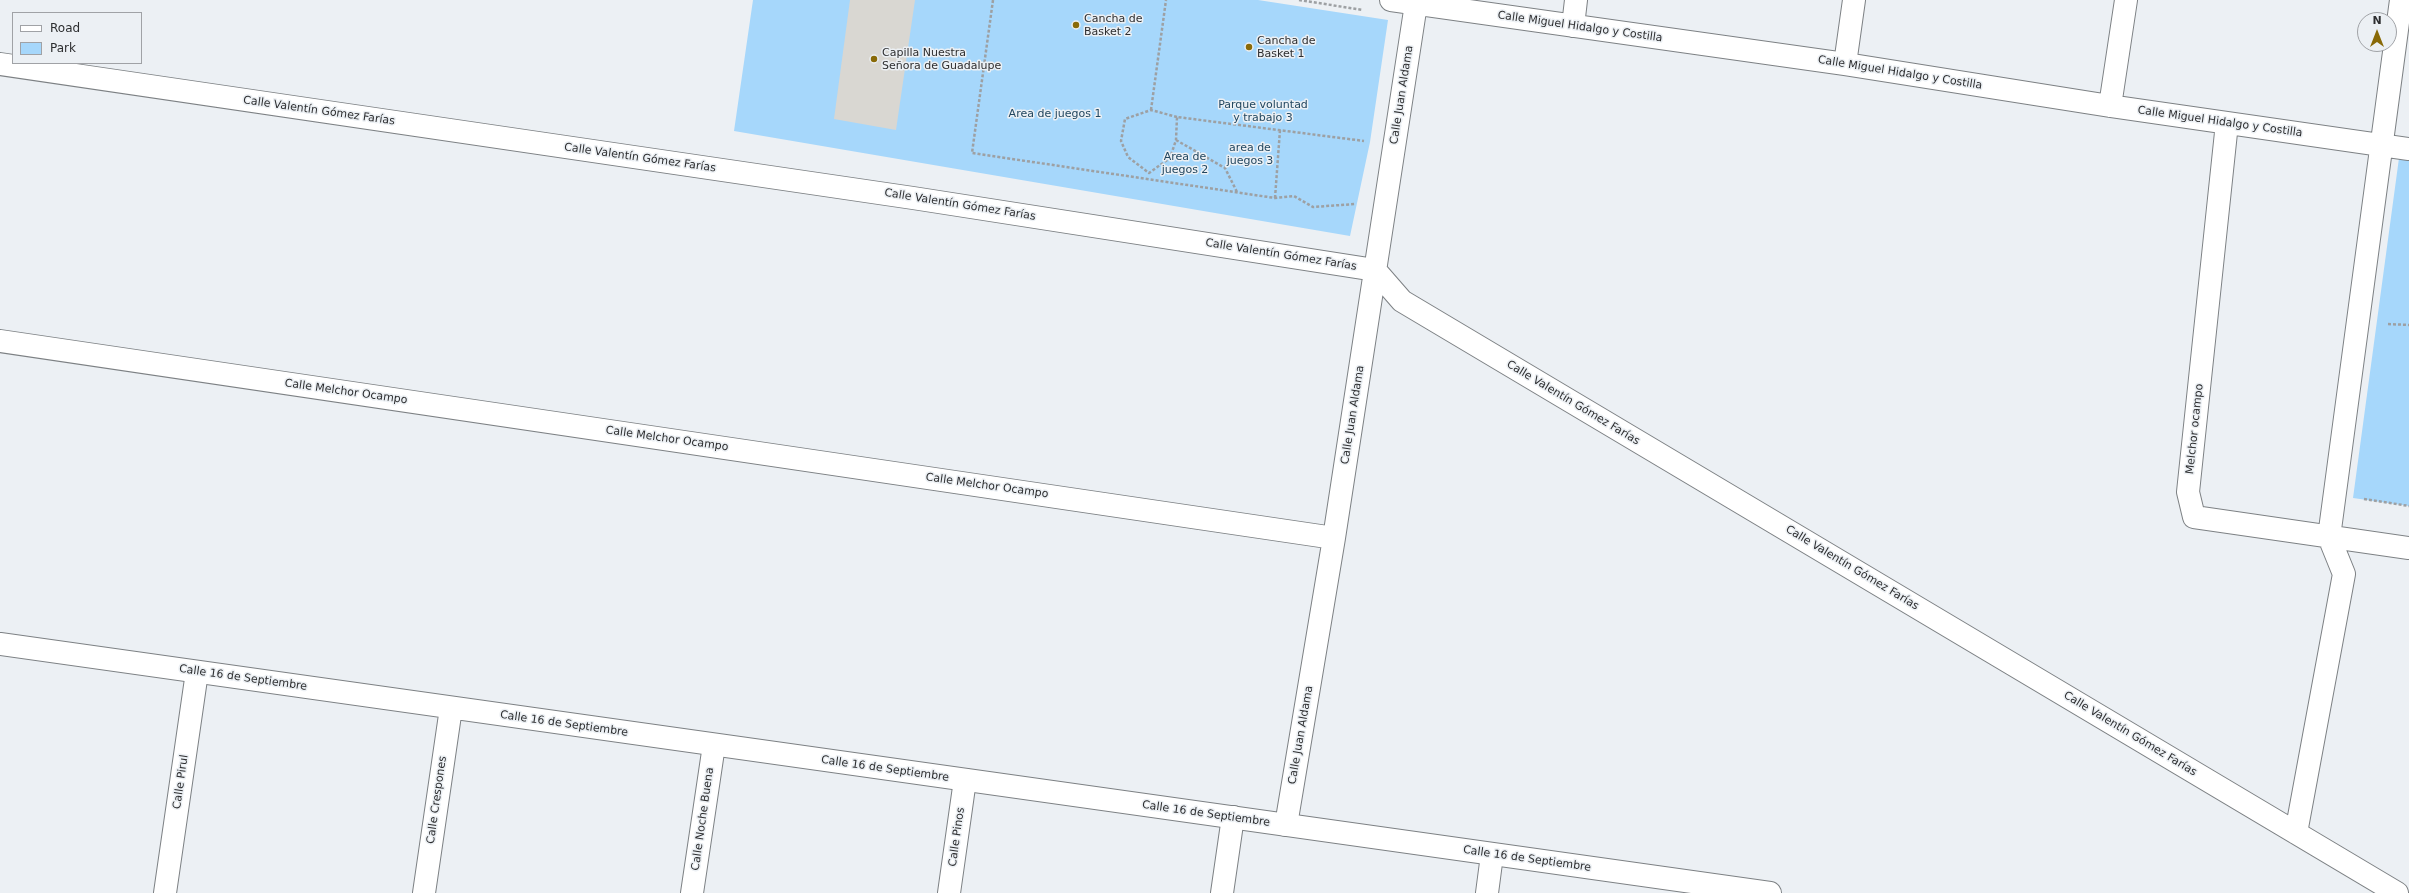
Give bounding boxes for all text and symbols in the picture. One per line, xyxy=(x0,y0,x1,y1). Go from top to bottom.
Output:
street label: Calle Miguel Hidalgo y Costilla xyxy=(1497,9,1663,45)
legend xyxy=(12,12,142,64)
place label: Cancha de Basket 2 xyxy=(1084,12,1142,38)
north arrow xyxy=(2357,12,2397,52)
text: N xyxy=(2372,14,2382,27)
marker: Cancha de Basket 2 xyxy=(1071,20,1081,30)
text: Road xyxy=(50,21,80,35)
place label: Cancha de Basket 1 xyxy=(1257,34,1315,60)
text: Park xyxy=(50,41,76,55)
marker: Cancha de Basket 1 xyxy=(1244,42,1254,52)
street label: Calle Juan Aldama xyxy=(1388,45,1416,145)
place label: Capilla Nuestra Señora de Guadalupe xyxy=(882,46,1001,72)
street label: Calle Miguel Hidalgo y Costilla xyxy=(1817,53,1983,93)
marker: Capilla Nuestra Señora de Guadalupe xyxy=(869,54,879,64)
street label: Calle Valentín Gómez Farías xyxy=(242,94,396,128)
park label: Parque voluntad y trabajo 3 xyxy=(1218,98,1308,124)
street label: Calle Miguel Hidalgo y Costilla xyxy=(2137,104,2303,140)
park label: Area de juegos 1 xyxy=(1009,107,1101,121)
street label: Calle Valentín Gómez Farías xyxy=(563,141,717,175)
park label: area de juegos 3 xyxy=(1227,141,1273,167)
park label: Area de juegos 2 xyxy=(1162,150,1208,176)
street label: Calle Valentín Gómez Farías xyxy=(883,187,1037,223)
street label: Calle Valentín Gómez Farías xyxy=(1204,237,1358,273)
street label: Calle Valentín Gómez Farías xyxy=(1504,358,1642,448)
street label: Calle Juan Aldama xyxy=(1339,365,1367,465)
street label: Calle Melchor Ocampo xyxy=(284,377,408,407)
street label: Melchor ocampo xyxy=(2184,383,2206,475)
street label: Calle Melchor Ocampo xyxy=(605,424,729,454)
street label: Calle Melchor Ocampo xyxy=(925,471,1049,501)
street label: Calle Valentín Gómez Farías xyxy=(1783,523,1921,613)
street label: Calle 16 de Septiembre xyxy=(178,662,308,694)
street label: Calle Juan Aldama xyxy=(1286,685,1316,785)
street label: Calle Valentín Gómez Farías xyxy=(2061,689,2199,779)
street label: Calle 16 de Septiembre xyxy=(499,708,629,740)
street label: Calle 16 de Septiembre xyxy=(820,753,950,785)
street label: Calle Pirul xyxy=(171,754,191,810)
street label: Calle Crespones xyxy=(424,755,450,845)
street label: Calle Noche Buena xyxy=(689,767,717,871)
street label: Calle 16 de Septiembre xyxy=(1141,798,1271,830)
street label: Calle Pinos xyxy=(946,807,968,867)
street label: Calle 16 de Septiembre xyxy=(1462,843,1592,875)

